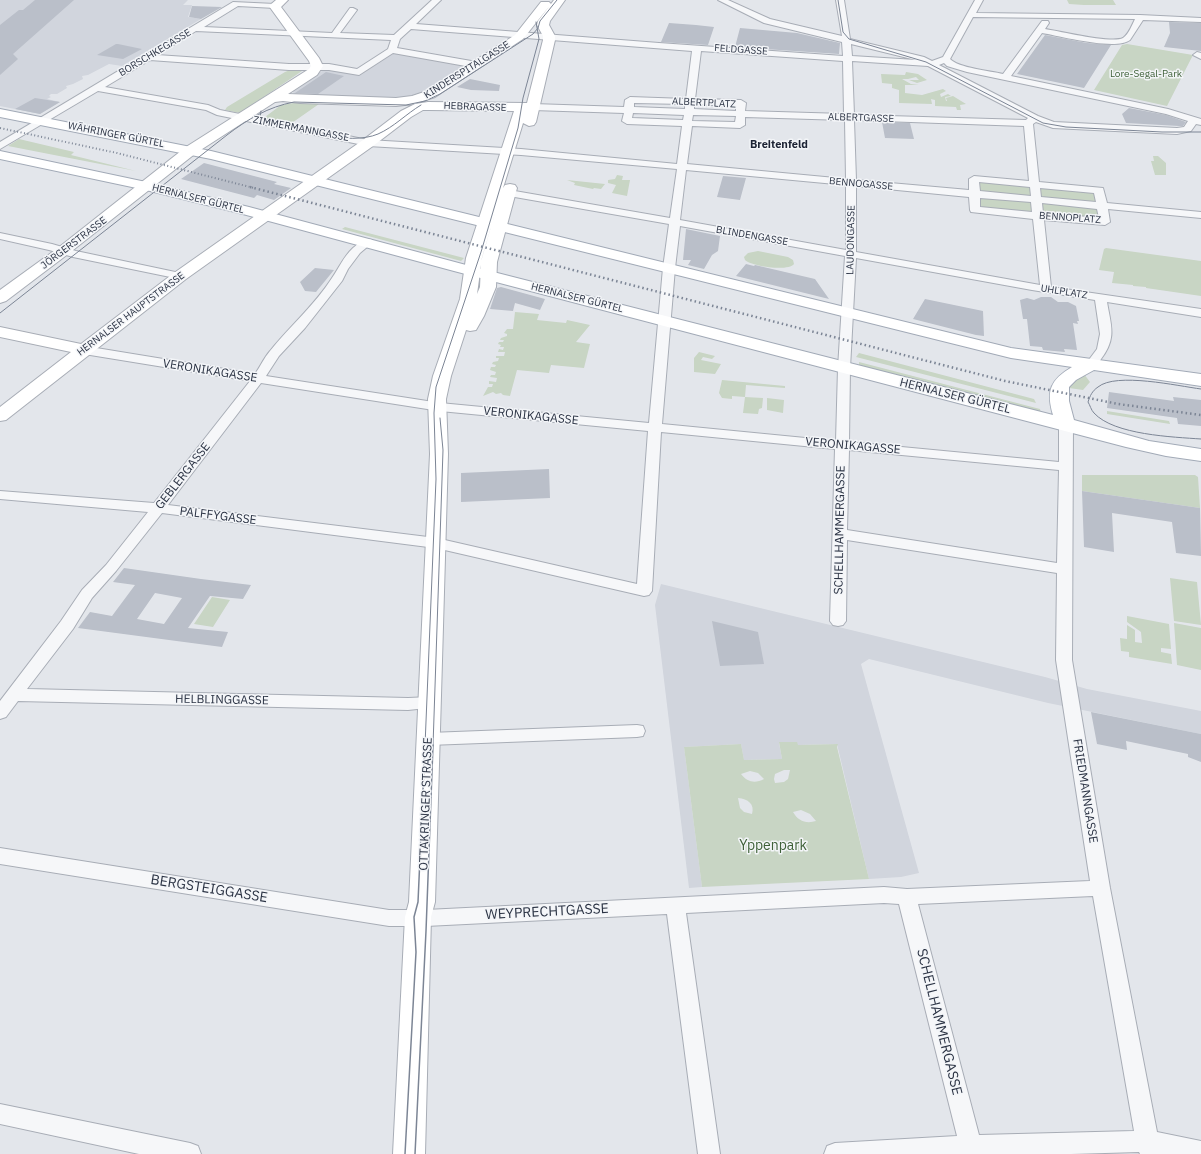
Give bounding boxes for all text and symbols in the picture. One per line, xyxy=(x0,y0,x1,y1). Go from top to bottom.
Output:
street label: BORSCHKEGASSE xyxy=(117,27,193,79)
street label: KINDERSPITALGASSE xyxy=(422,39,512,101)
street label: FELDGASSE xyxy=(714,42,768,58)
park label: Lore-Segal-Park xyxy=(1110,68,1182,80)
street label: ALBERTPLATZ xyxy=(672,95,736,111)
street label: HEBRAGASSE xyxy=(443,100,507,114)
street label: ALBERTGASSE xyxy=(828,111,894,125)
street label: ZIMMERMANNGASSE xyxy=(252,114,350,144)
street label: WÄHRINGER GÜRTEL xyxy=(67,120,165,150)
district label: Breitenfeld xyxy=(750,138,808,152)
street label: BENNOGASSE xyxy=(828,175,894,193)
street label: HERNALSER GÜRTEL xyxy=(151,182,245,216)
street label: LAUDONGASSE xyxy=(844,205,858,275)
street label: BENNOPLATZ xyxy=(1039,210,1101,226)
street label: JÖRGERSTRASSE xyxy=(39,214,109,272)
street label: BLINDENGASSE xyxy=(715,224,789,248)
street label: HERNALSER HAUPTSTRASSE xyxy=(75,270,187,358)
street label: HERNALSER GÜRTEL xyxy=(530,281,624,315)
street label: UHLPLATZ xyxy=(1040,282,1088,302)
street label: VERONIKAGASSE xyxy=(162,356,258,386)
street label: HERNALSER GÜRTEL xyxy=(898,375,1012,417)
street label: VERONIKAGASSE xyxy=(483,404,579,428)
street label: VERONIKAGASSE xyxy=(805,435,901,457)
street label: GEBLERGASSE xyxy=(153,440,213,512)
street label: SCHELLHAMMERGASSE xyxy=(832,465,848,595)
street label: PALFFYGASSE xyxy=(179,504,257,528)
street label: HELBLINGGASSE xyxy=(175,692,269,708)
street label: OTTAKRINGER STRASSE xyxy=(416,737,436,871)
street label: FRIEDMANNGASSE xyxy=(1070,738,1100,844)
park label: Yppenpark xyxy=(739,838,807,854)
street label: BERGSTEIGGASSE xyxy=(149,871,269,907)
street label: WEYPRECHTGASSE xyxy=(485,900,609,924)
street label: SCHELLHAMMERGASSE xyxy=(913,947,965,1097)

